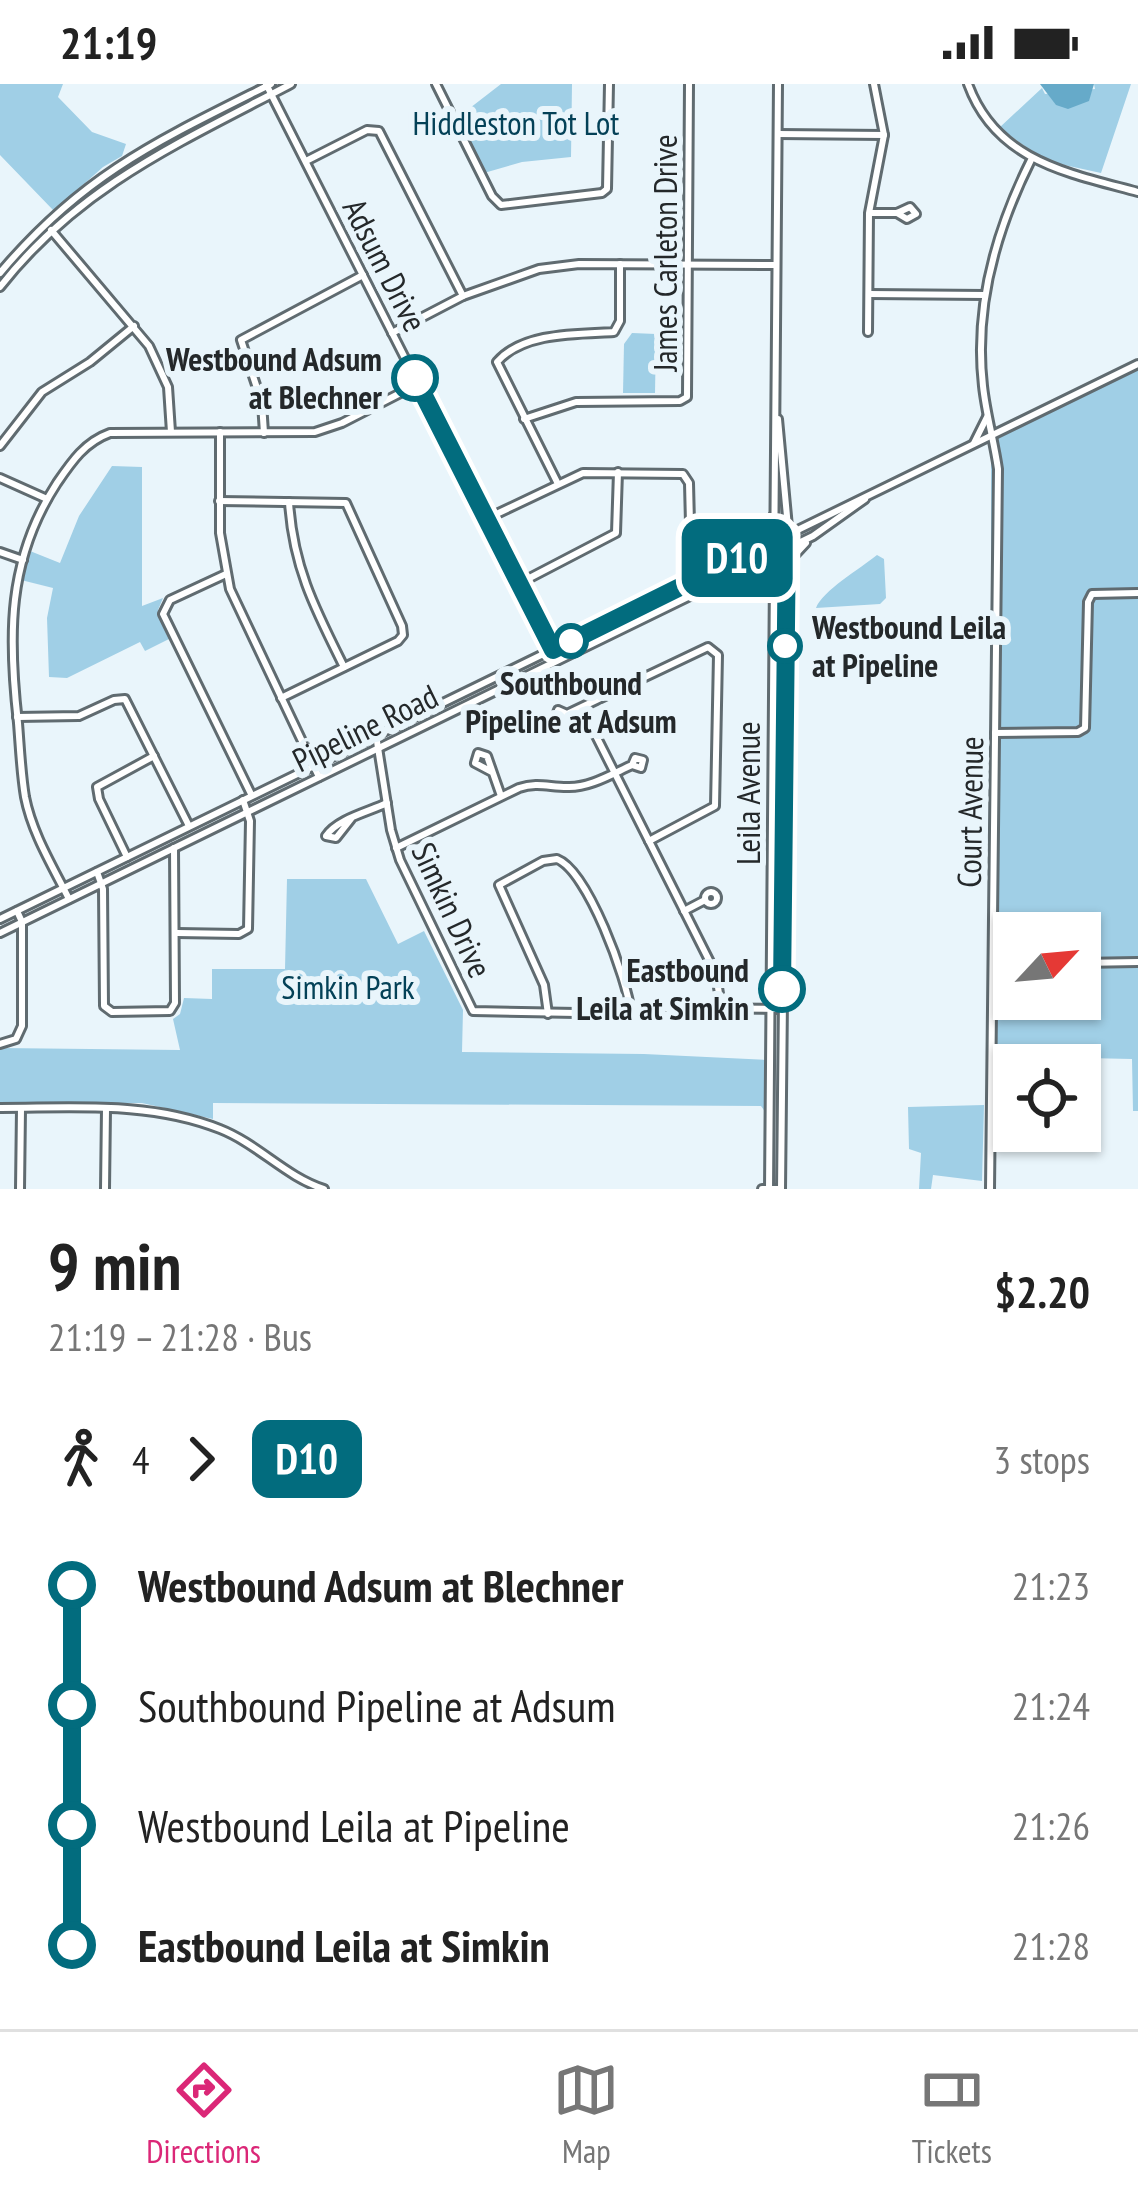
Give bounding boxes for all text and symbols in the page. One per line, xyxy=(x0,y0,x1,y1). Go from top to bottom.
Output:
text: 21:19 xyxy=(60,13,157,71)
park label: Hiddleston Tot Lot xyxy=(413,101,619,144)
street label: James Carleton Drive xyxy=(643,134,686,373)
street label: Adsum Drive xyxy=(334,191,437,339)
place label: Westbound Adsum at Blechner xyxy=(165,337,382,418)
marker: Westbound Adsum at Blechner xyxy=(393,356,437,400)
line badge: D10 xyxy=(668,519,806,597)
text: D10 xyxy=(706,530,768,585)
place label: Westbound Leila at Pipeline xyxy=(811,605,1006,686)
marker: Southbound Pipeline at Adsum xyxy=(555,625,587,657)
marker: Westbound Leila at Pipeline xyxy=(769,630,801,662)
place label: Southbound Pipeline at Adsum xyxy=(465,661,677,742)
street label: Pipeline Road xyxy=(285,674,444,781)
street label: Leila Avenue xyxy=(726,721,769,865)
street label: Court Avenue xyxy=(947,736,992,888)
street label: Simkin Drive xyxy=(402,835,502,984)
north arrow xyxy=(993,912,1101,1020)
map controls xyxy=(993,912,1101,1152)
place label: Eastbound Leila at Simkin xyxy=(576,948,749,1029)
park label: Simkin Park xyxy=(281,965,415,1008)
marker: Eastbound Leila at Simkin xyxy=(760,967,804,1011)
button: locate xyxy=(993,1044,1101,1152)
text: 9 min xyxy=(48,1223,181,1308)
text: $2.20 xyxy=(994,1262,1090,1320)
text: 21:19 – 21:28 · Bus xyxy=(48,1311,312,1362)
icon: walk xyxy=(48,1426,114,1492)
icon: forward xyxy=(168,1426,234,1492)
text: D10 xyxy=(276,1431,338,1486)
text: 4 xyxy=(132,1434,150,1485)
text: 3 stops xyxy=(994,1434,1090,1485)
text: Westbound Adsum at Blechner xyxy=(138,1556,624,1614)
text: 21:23 xyxy=(1012,1560,1090,1611)
text: Southbound Pipeline at Adsum xyxy=(138,1676,616,1734)
text: 21:24 xyxy=(1012,1680,1090,1731)
text: Westbound Leila at Pipeline xyxy=(138,1796,570,1854)
text: 21:26 xyxy=(1012,1800,1090,1851)
text: Eastbound Leila at Simkin xyxy=(138,1916,550,1974)
text: 21:28 xyxy=(1012,1920,1090,1971)
tab: Directions xyxy=(146,2057,261,2172)
tab: Map xyxy=(553,2057,619,2172)
tab: Tickets xyxy=(912,2057,992,2172)

